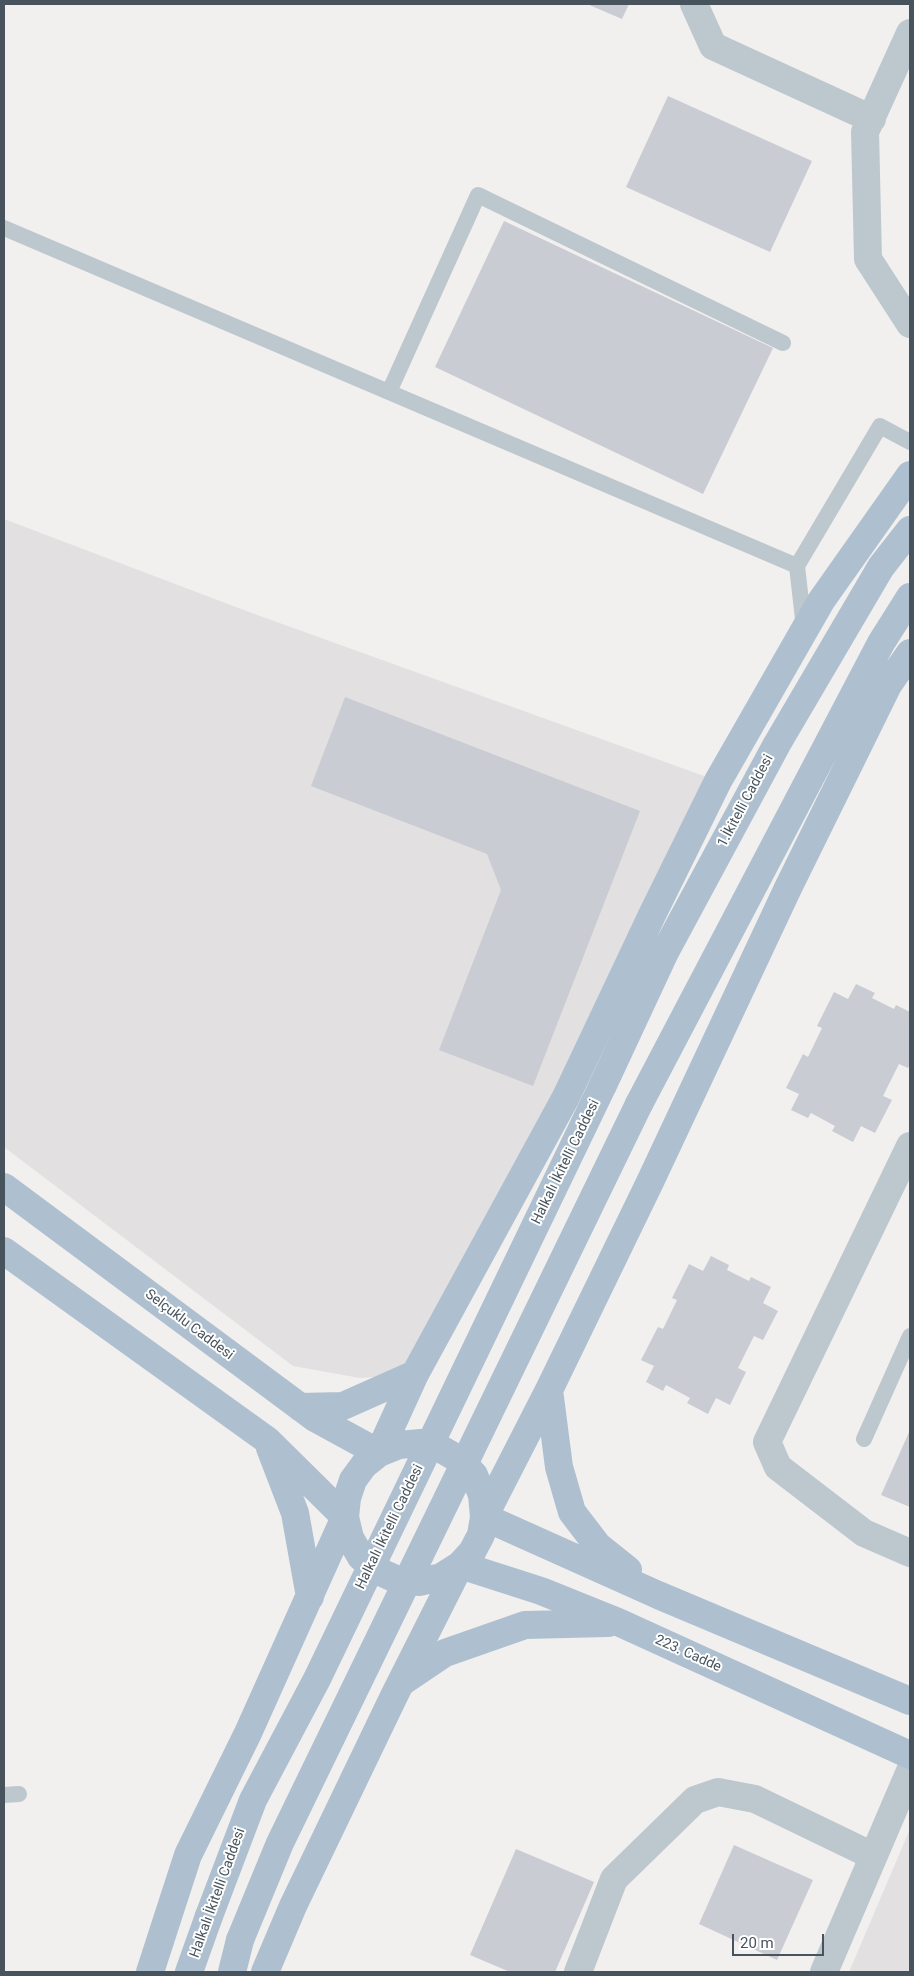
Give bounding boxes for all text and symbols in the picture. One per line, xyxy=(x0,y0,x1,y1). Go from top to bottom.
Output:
street label: 1.İkitelli Caddesi xyxy=(715,752,777,850)
street label: Halkalı İkitelli Caddesi xyxy=(529,1097,603,1227)
street label: Selçuklu Caddesi xyxy=(141,1286,237,1364)
street label: Halkalı İkitelli Caddesi xyxy=(353,1462,427,1592)
street label: 223. Cadde xyxy=(652,1632,724,1676)
street label: Halkalı İkitelli Caddesi xyxy=(187,1826,249,1960)
scale bar xyxy=(734,1924,826,1956)
text: 20 m xyxy=(740,1934,774,1952)

